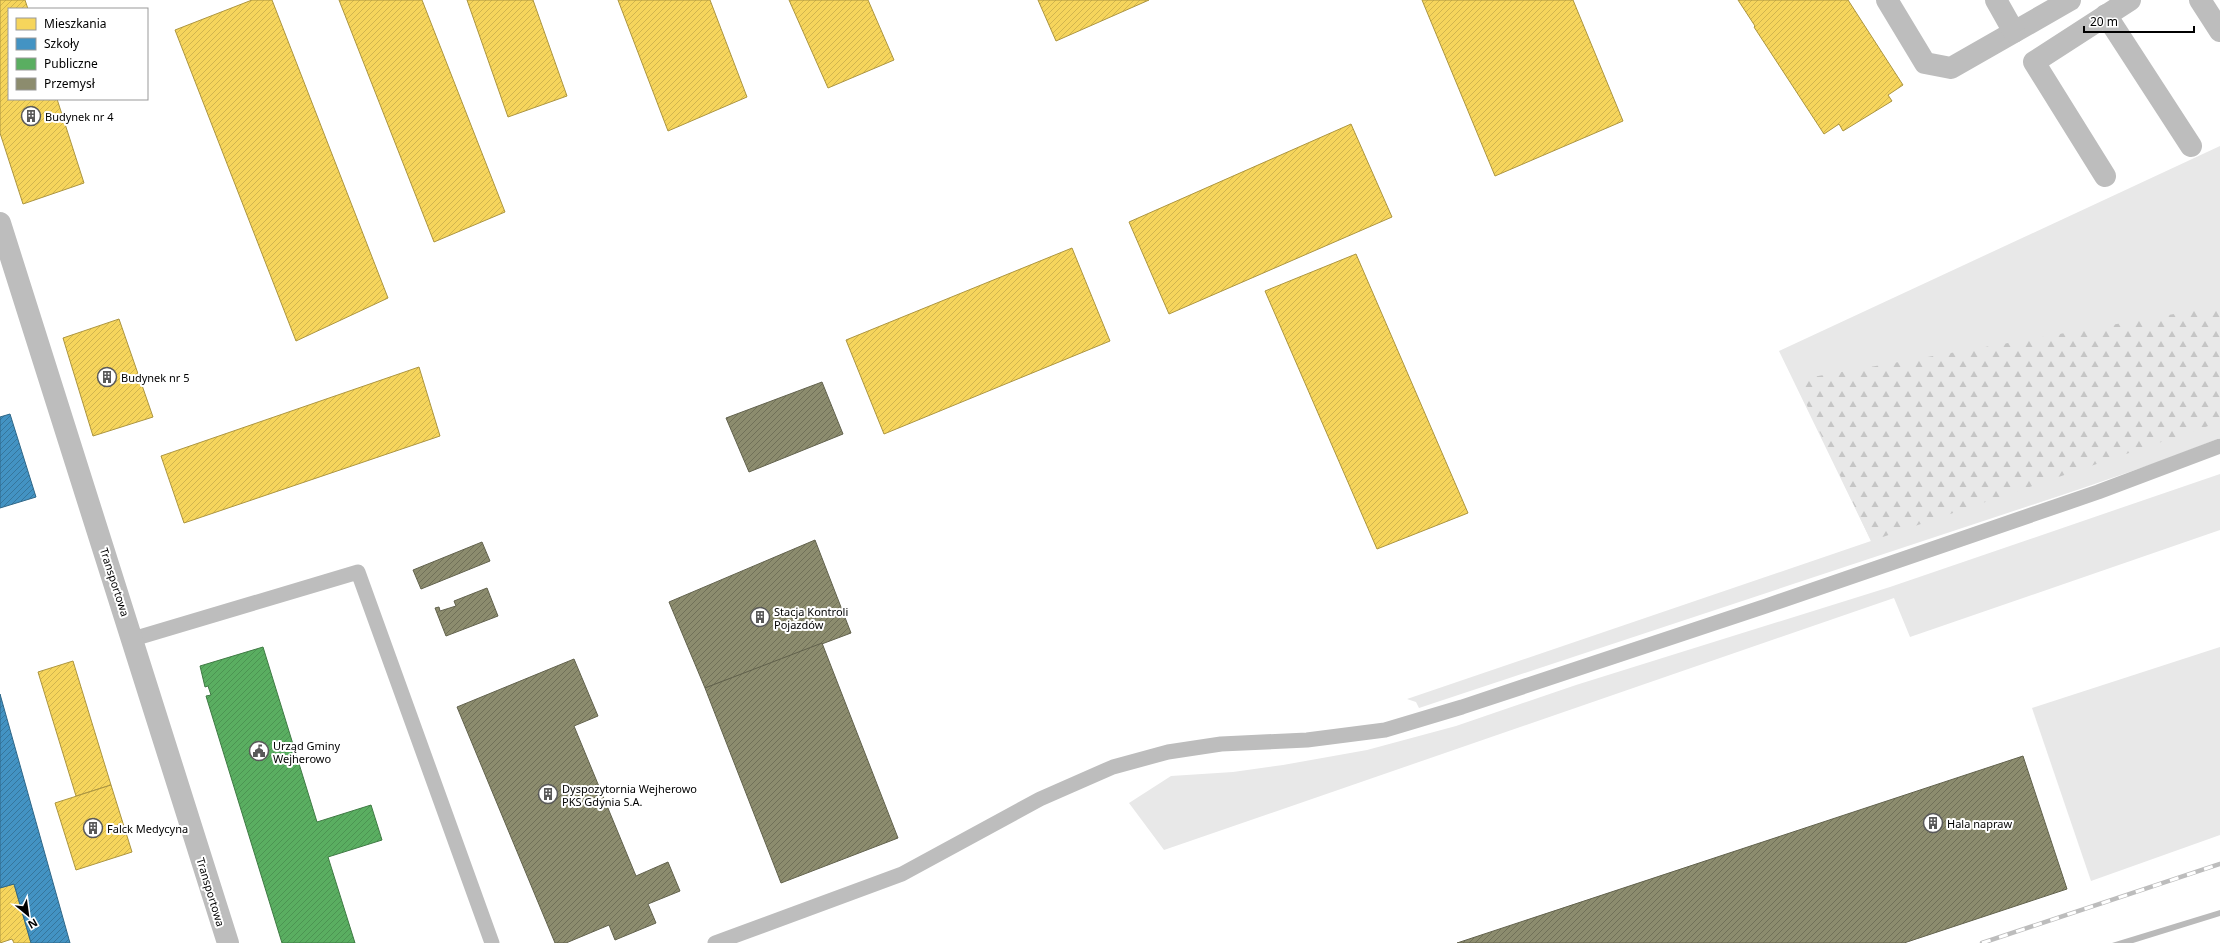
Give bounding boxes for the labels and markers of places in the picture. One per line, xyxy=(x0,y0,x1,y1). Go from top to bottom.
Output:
building icon: Budynek nr 4 xyxy=(20,105,42,127)
place label: Budynek nr 4 xyxy=(45,109,114,124)
building icon: Budynek nr 5 xyxy=(96,366,118,388)
place label: Budynek nr 5 xyxy=(121,370,190,385)
place label: Stacja Kontroli Pojazdów xyxy=(774,604,848,632)
building icon: Stacja Kontroli Pojazdów xyxy=(749,606,771,628)
place label: Urząd Gminy Wejherowo xyxy=(273,738,340,766)
public building icon: Urząd Gminy Wejherowo xyxy=(248,740,270,762)
place label: Dyspozytornia Wejherowo PKS Gdynia S.A. xyxy=(562,781,697,809)
building icon: Dyspozytornia Wejherowo PKS Gdynia S.A. xyxy=(537,783,559,805)
building icon: Hala napraw xyxy=(1922,812,1944,834)
place label: Hala napraw xyxy=(1947,816,2012,831)
building icon: Falck Medycyna xyxy=(82,817,104,839)
place label: Falck Medycyna xyxy=(107,821,188,836)

